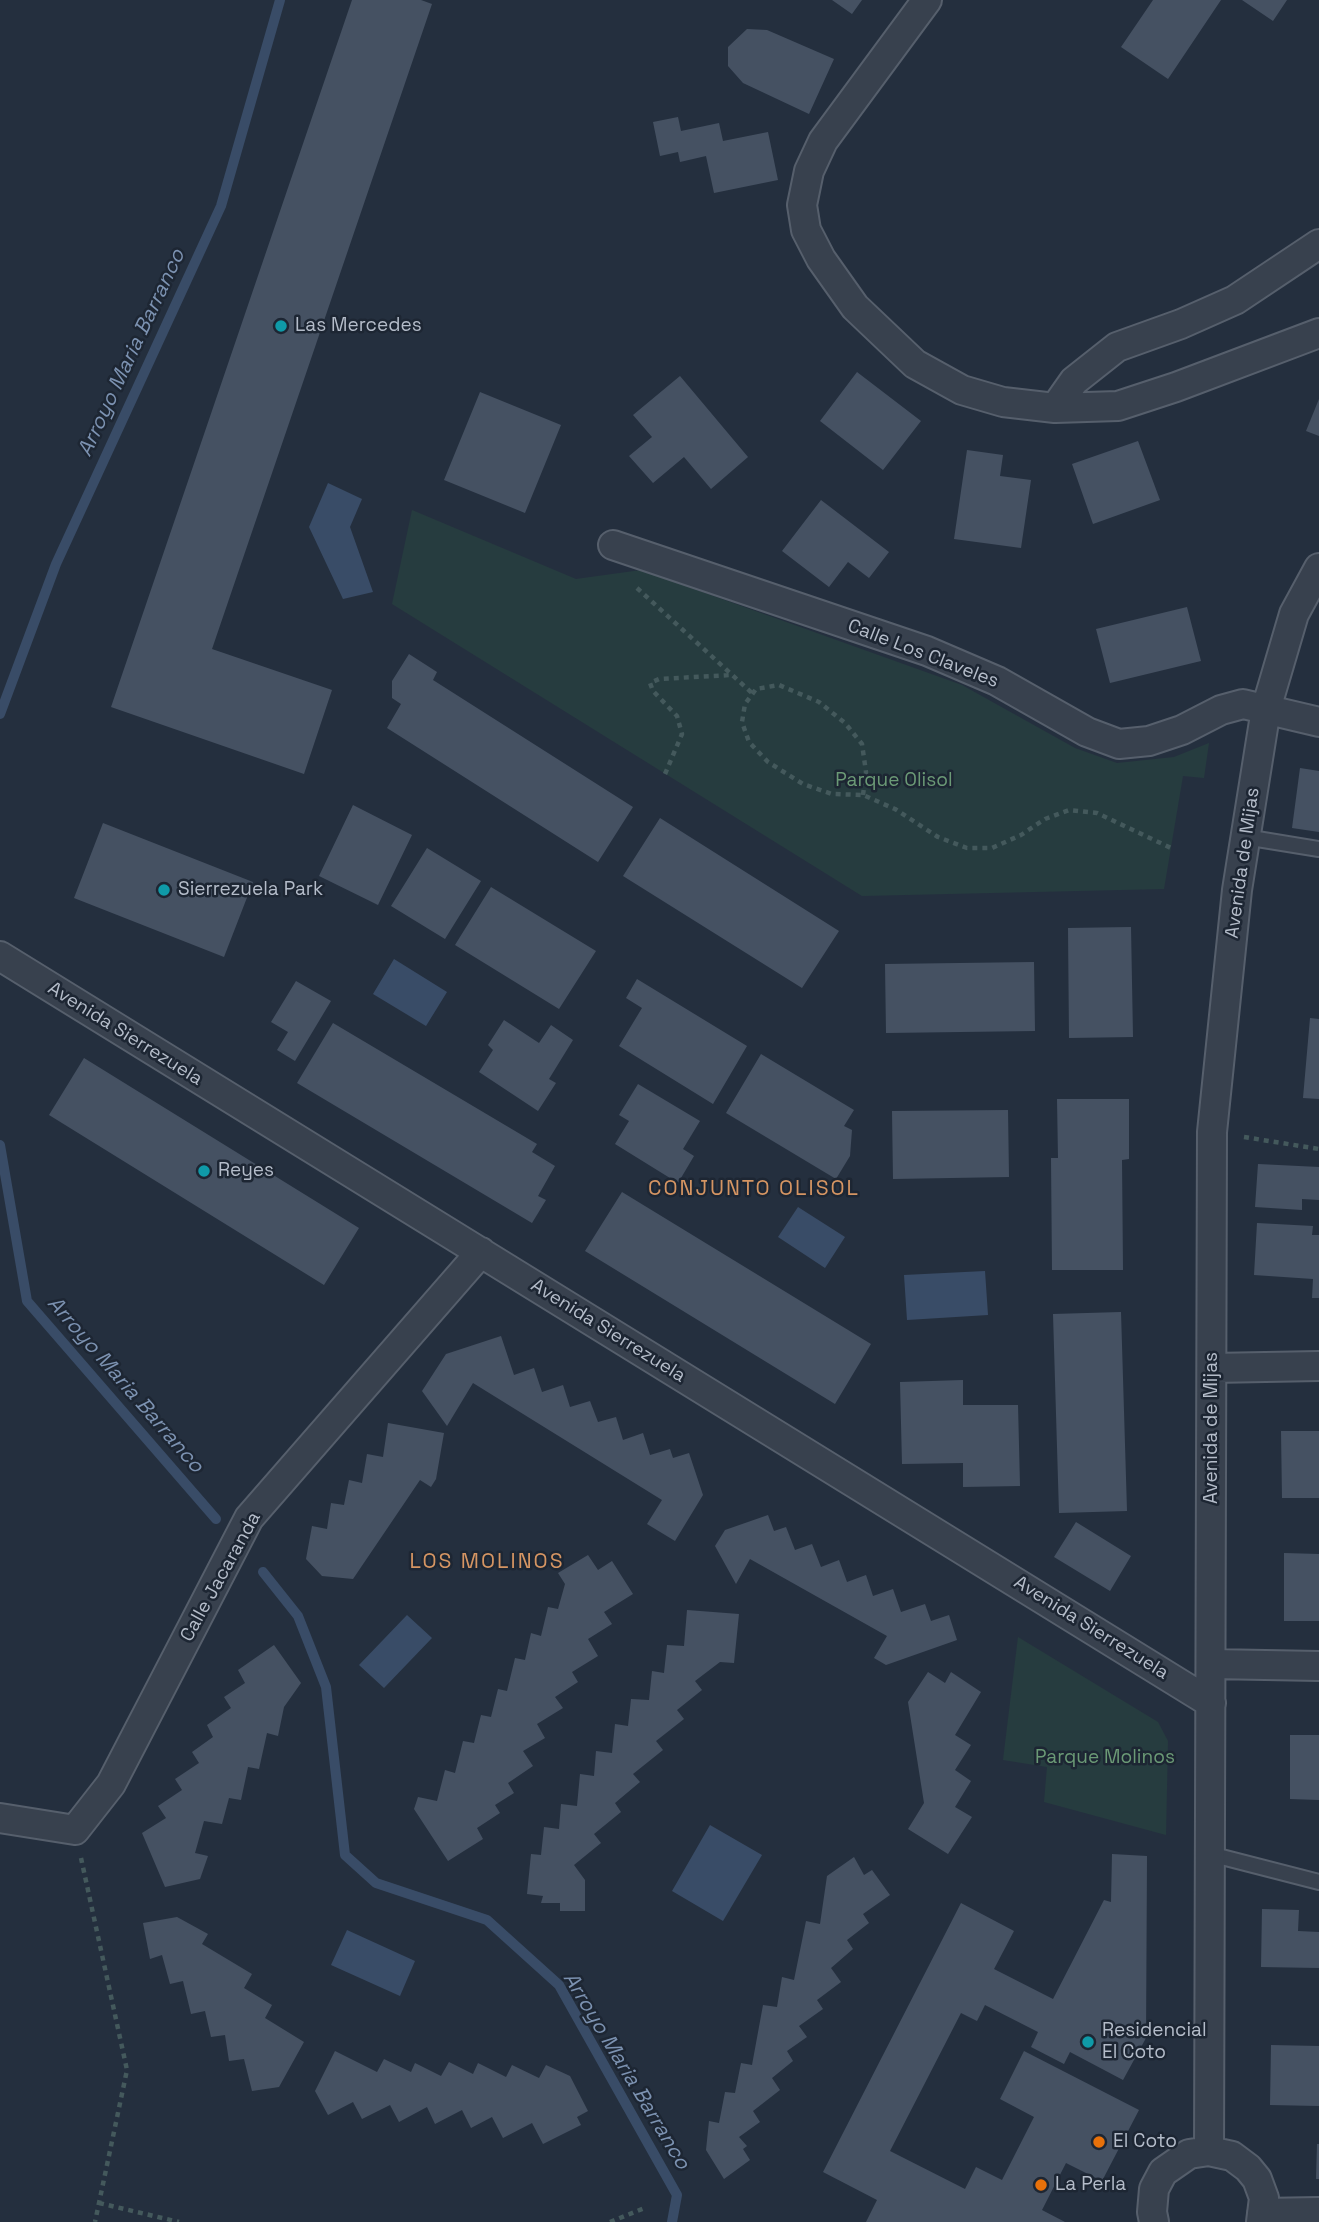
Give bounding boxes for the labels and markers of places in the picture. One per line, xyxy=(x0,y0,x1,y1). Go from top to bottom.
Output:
place label: Las Mercedes xyxy=(295,315,422,337)
marker: Las Mercedes xyxy=(273,318,289,334)
place label: Sierrezuela Park xyxy=(178,879,323,901)
marker: Sierrezuela Park xyxy=(156,882,172,898)
place label: Reyes xyxy=(218,1160,274,1182)
marker: Reyes xyxy=(196,1163,212,1179)
place label: Residencial El Coto xyxy=(1102,2020,1207,2064)
marker: Residencial El Coto xyxy=(1080,2034,1096,2050)
place label: El Coto xyxy=(1113,2131,1177,2153)
marker: El Coto xyxy=(1091,2134,1107,2150)
place label: La Perla xyxy=(1055,2174,1126,2196)
marker: La Perla xyxy=(1033,2177,1049,2193)

